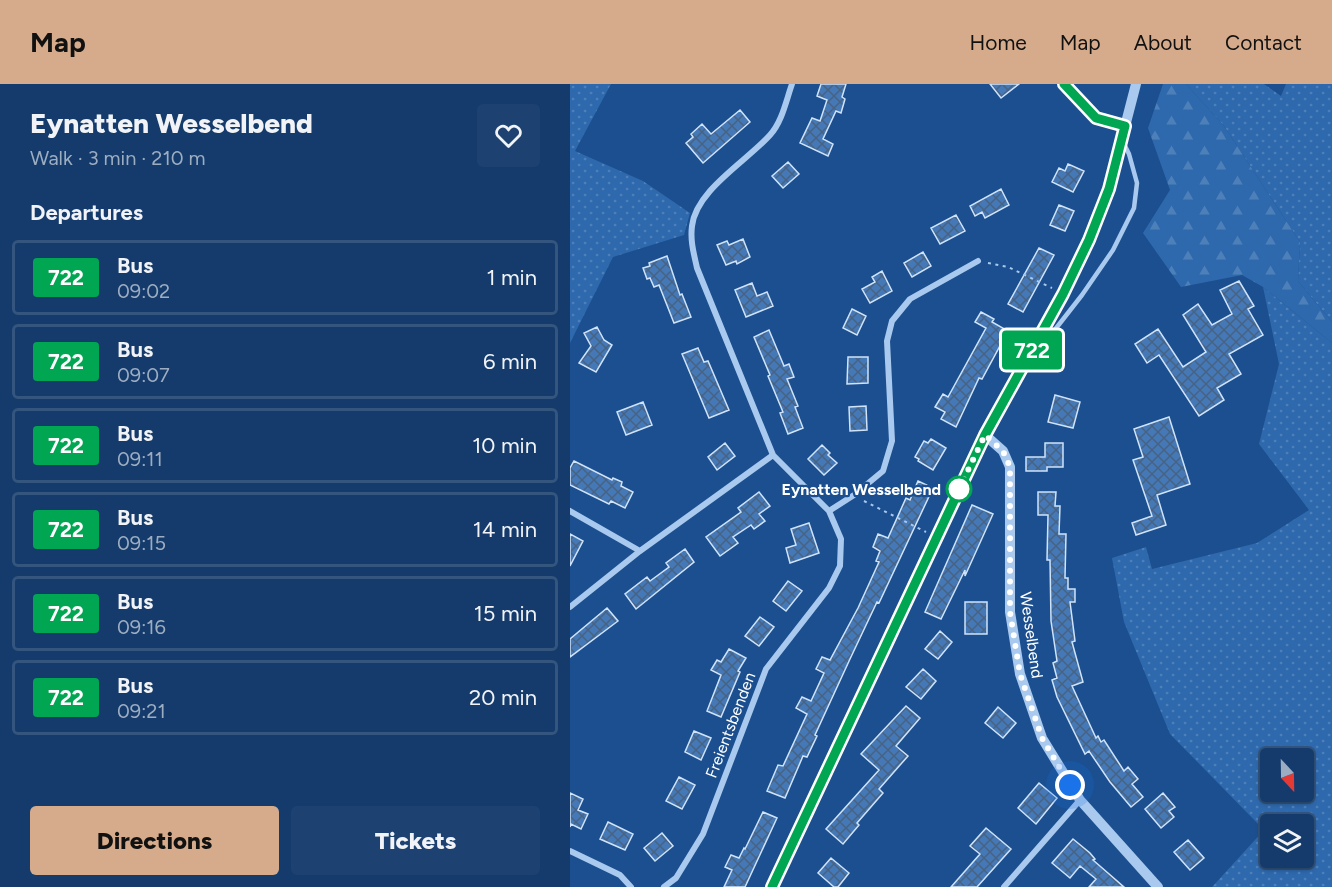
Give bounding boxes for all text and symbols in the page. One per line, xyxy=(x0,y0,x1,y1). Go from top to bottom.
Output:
text: Map xyxy=(30,25,86,59)
text: Home xyxy=(970,30,1027,55)
text: Map xyxy=(1060,30,1101,55)
text: About xyxy=(1134,30,1192,55)
text: Contact xyxy=(1225,30,1302,55)
button: heart xyxy=(477,104,540,167)
text: Eynatten Wesselbend xyxy=(30,106,313,140)
text: Walk · 3 min · 210 m xyxy=(30,146,205,170)
text: Departures xyxy=(30,199,143,226)
text: Bus xyxy=(117,252,153,279)
text: 1 min xyxy=(486,264,537,291)
text: 722 xyxy=(48,265,84,290)
text: 09:02 xyxy=(117,279,170,303)
line badge: 722 xyxy=(998,330,1066,370)
text: Bus xyxy=(117,336,153,363)
text: 722 xyxy=(1014,338,1050,363)
text: 6 min xyxy=(483,348,537,375)
text: 722 xyxy=(48,349,84,374)
text: 09:07 xyxy=(117,363,170,387)
text: Bus xyxy=(117,420,153,447)
text: 10 min xyxy=(472,432,537,459)
text: 722 xyxy=(48,433,84,458)
text: 09:11 xyxy=(117,447,163,471)
marker: Eynatten Wesselbend xyxy=(946,476,972,502)
place label: Eynatten Wesselbend xyxy=(782,480,941,499)
text: Bus xyxy=(117,504,153,531)
text: 14 min xyxy=(473,516,537,543)
text: 722 xyxy=(48,517,84,542)
text: 09:15 xyxy=(117,531,166,555)
text: Bus xyxy=(117,588,153,615)
street label: Wesselbend xyxy=(1016,591,1047,679)
text: 15 min xyxy=(474,600,537,627)
text: 722 xyxy=(48,601,84,626)
text: 09:16 xyxy=(117,615,166,639)
street label: Freientsbenden xyxy=(702,670,759,781)
text: Bus xyxy=(117,672,153,699)
text: 20 min xyxy=(469,684,537,711)
text: 722 xyxy=(48,685,84,710)
text: 09:21 xyxy=(117,699,166,723)
north arrow xyxy=(1260,748,1314,802)
map controls xyxy=(1260,748,1314,868)
your location xyxy=(1055,770,1085,800)
button: Directions xyxy=(30,806,279,875)
button: Tickets xyxy=(291,806,540,875)
button: layers xyxy=(1260,814,1314,868)

